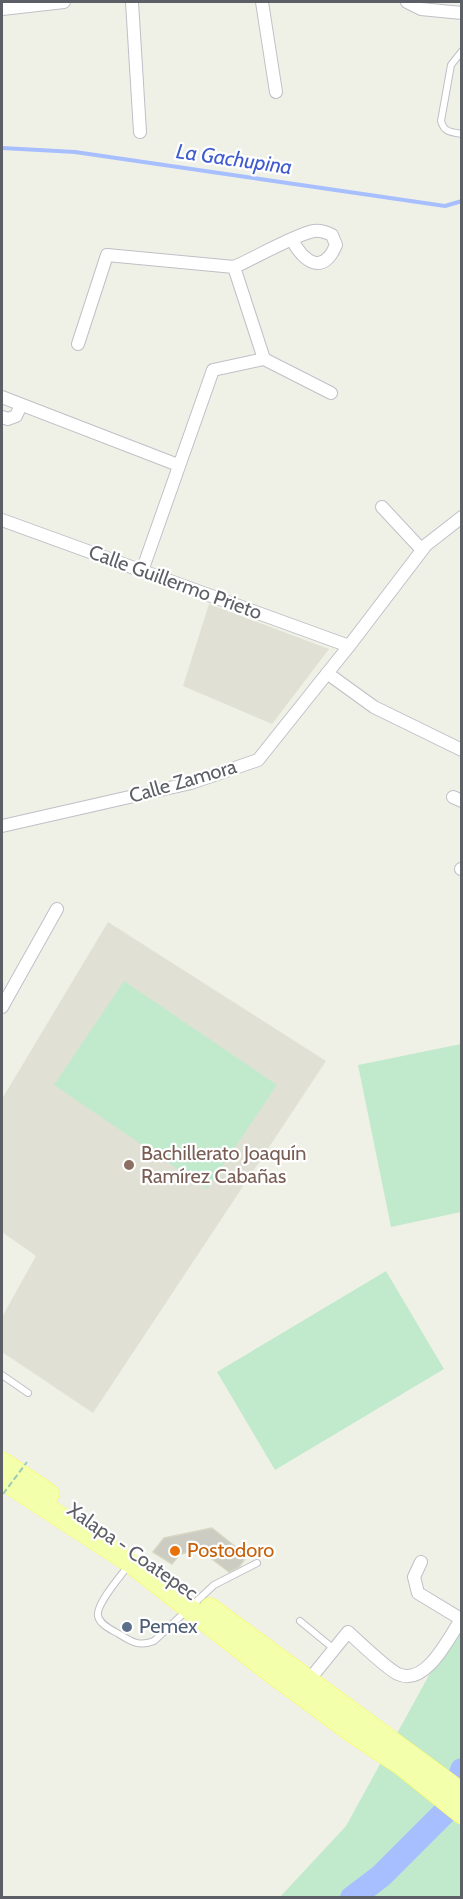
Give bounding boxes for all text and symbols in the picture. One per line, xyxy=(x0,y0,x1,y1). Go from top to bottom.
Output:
water label: La Gachupina xyxy=(174,139,294,181)
street label: Calle Guillermo Prieto xyxy=(85,540,265,626)
street label: Calle Zamora xyxy=(126,755,240,809)
place label: Bachillerato Joaquín Ramírez Cabañas xyxy=(141,1142,306,1189)
marker: Bachillerato Joaquín Ramírez Cabañas xyxy=(122,1158,136,1172)
street label: Xalapa - Coatepec xyxy=(62,1498,202,1606)
place label: Postodoro xyxy=(187,1539,274,1563)
marker: Postodoro xyxy=(168,1544,182,1558)
place label: Pemex xyxy=(139,1615,198,1639)
marker: Pemex xyxy=(120,1620,134,1634)

